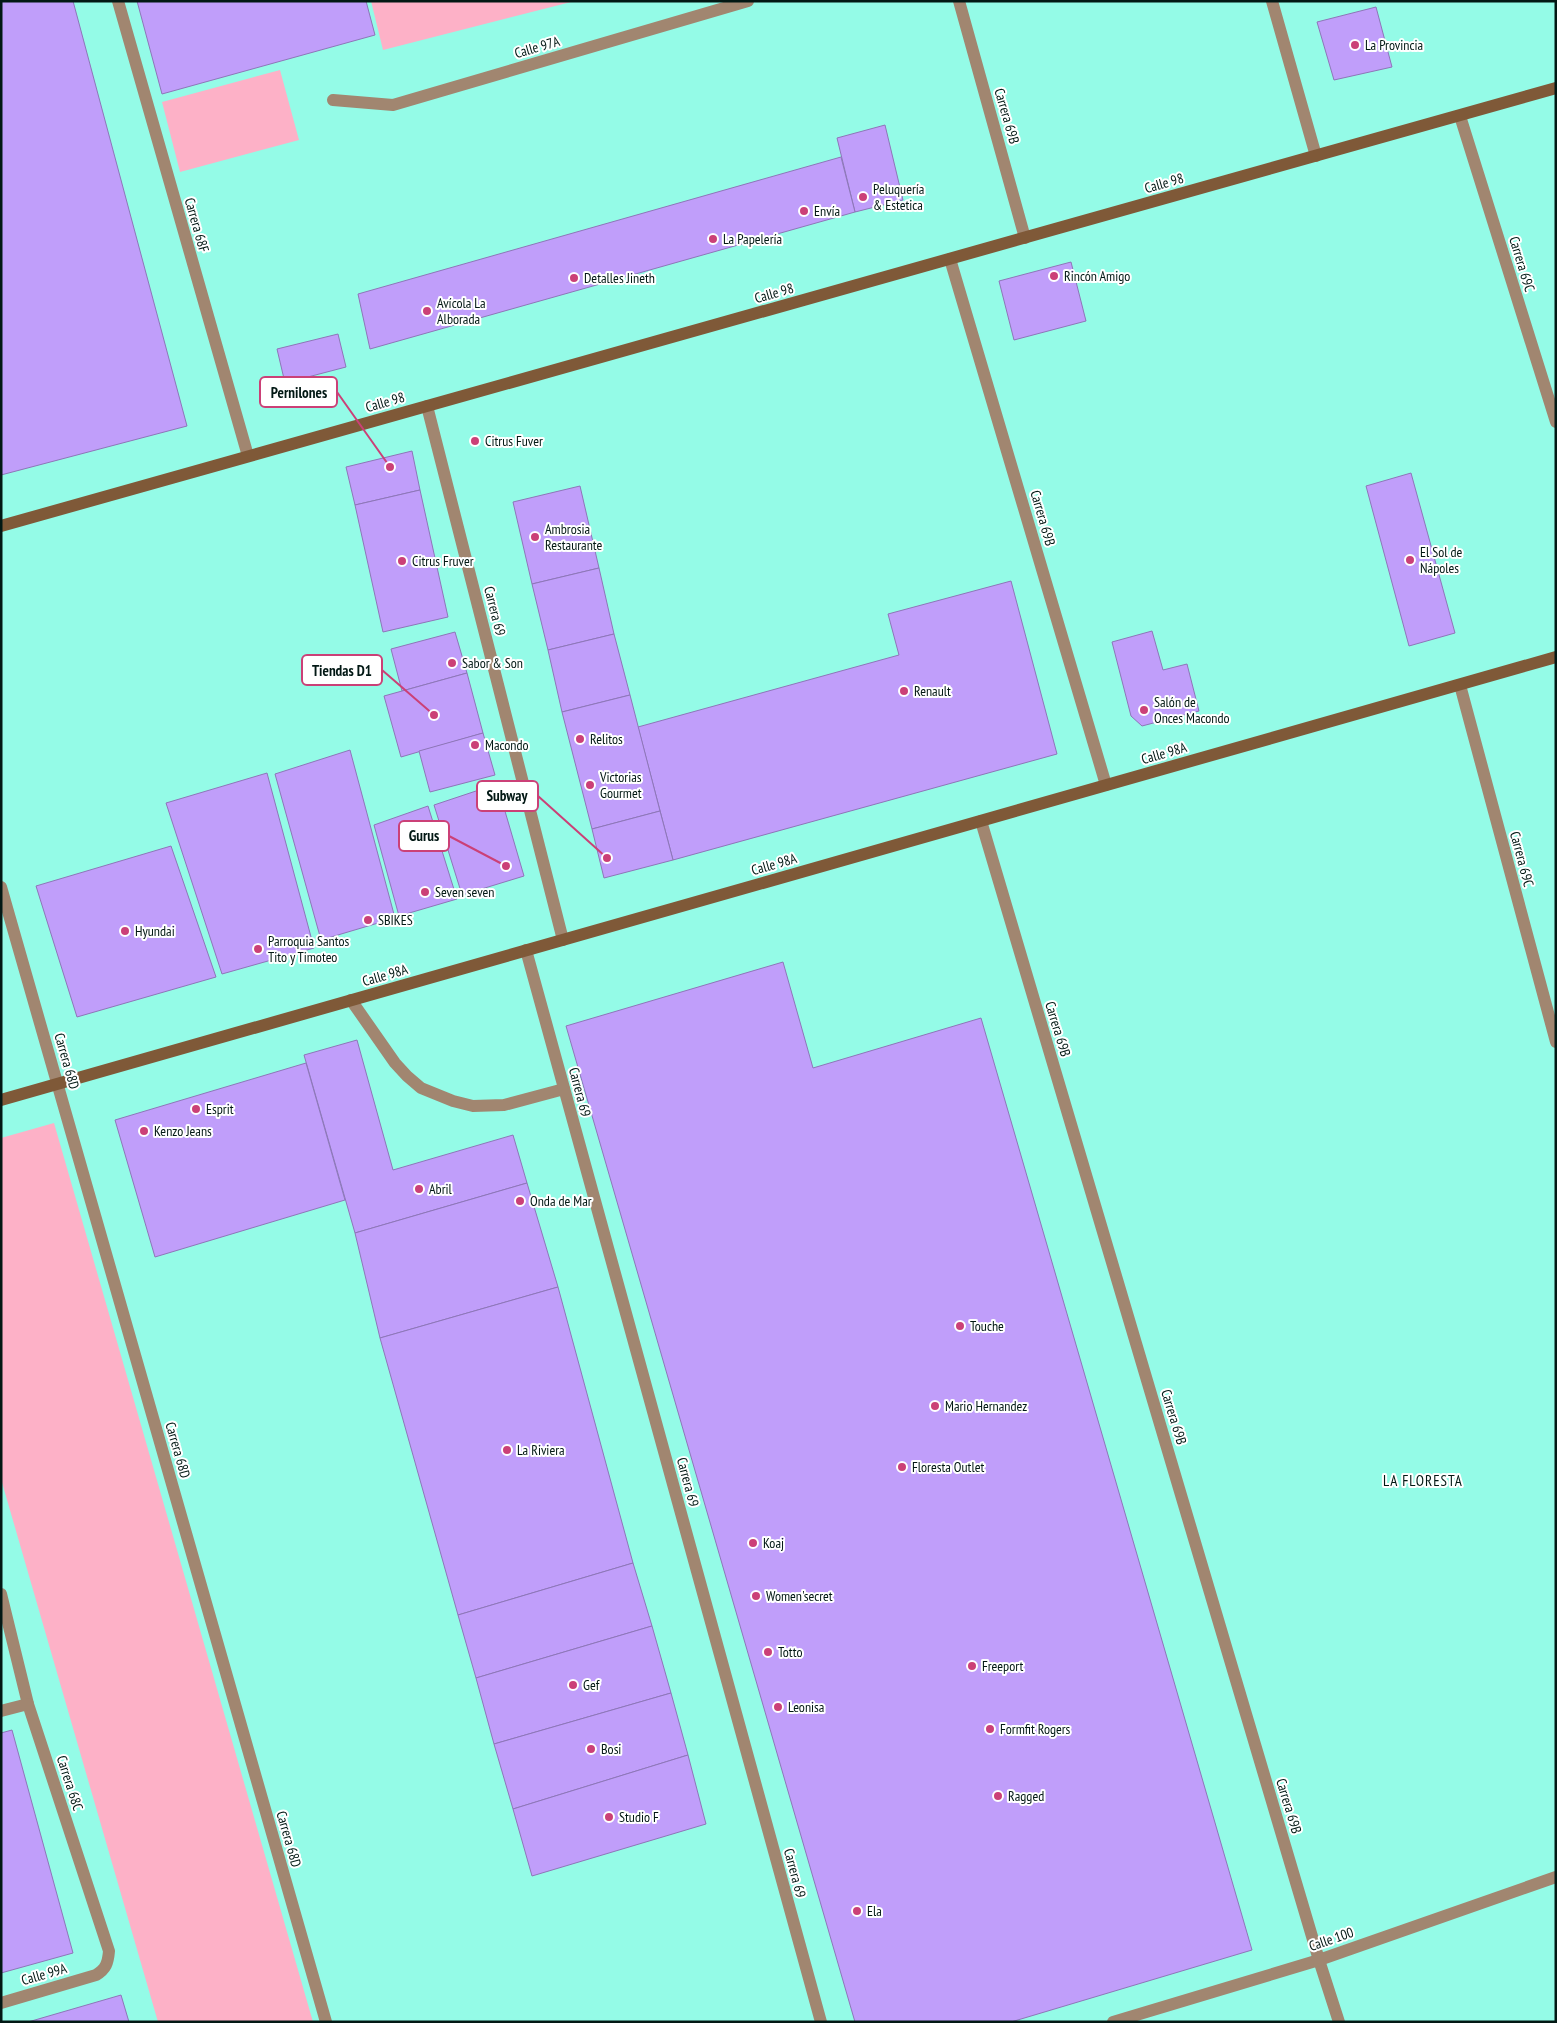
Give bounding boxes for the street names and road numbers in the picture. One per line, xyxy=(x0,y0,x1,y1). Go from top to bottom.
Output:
street label: Calle 97A xyxy=(512,32,562,62)
street label: Carrera 69B xyxy=(991,86,1023,146)
street label: Calle 98 xyxy=(1142,169,1186,197)
street label: Carrera 68F xyxy=(181,196,213,255)
street label: Carrera 69C xyxy=(1505,234,1539,294)
street label: Calle 98 xyxy=(752,279,796,307)
street label: Calle 98 xyxy=(363,388,407,416)
street label: Carrera 69B xyxy=(1027,488,1059,548)
street label: Carrera 69 xyxy=(480,584,510,638)
street label: Calle 98A xyxy=(1139,738,1189,768)
street label: Carrera 69C xyxy=(1506,829,1538,889)
street label: Calle 98A xyxy=(749,849,799,879)
street label: Calle 98A xyxy=(360,960,410,990)
street label: Carrera 69B xyxy=(1041,999,1075,1059)
street label: Carrera 68D xyxy=(50,1031,84,1091)
street label: Carrera 69 xyxy=(565,1065,595,1119)
street label: Carrera 69B xyxy=(1157,1387,1191,1447)
street label: Carrera 68D xyxy=(161,1420,195,1480)
street label: Carrera 69 xyxy=(673,1455,703,1509)
street label: Carrera 68C xyxy=(53,1753,88,1813)
street label: Carrera 69B xyxy=(1272,1776,1306,1836)
street label: Carrera 68D xyxy=(272,1809,306,1869)
street label: Carrera 69 xyxy=(780,1846,810,1900)
street label: Calle 100 xyxy=(1306,1923,1356,1955)
street label: Calle 99A xyxy=(19,1959,69,1989)

